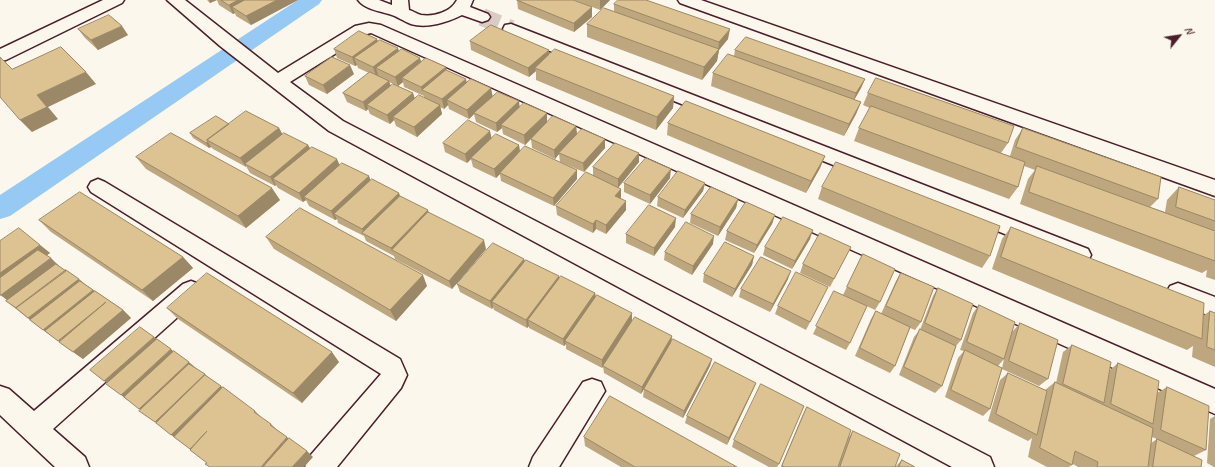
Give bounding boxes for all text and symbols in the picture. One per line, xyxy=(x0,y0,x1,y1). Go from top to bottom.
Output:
north arrow xyxy=(1159,16,1199,56)
text: N xyxy=(1182,24,1197,36)

